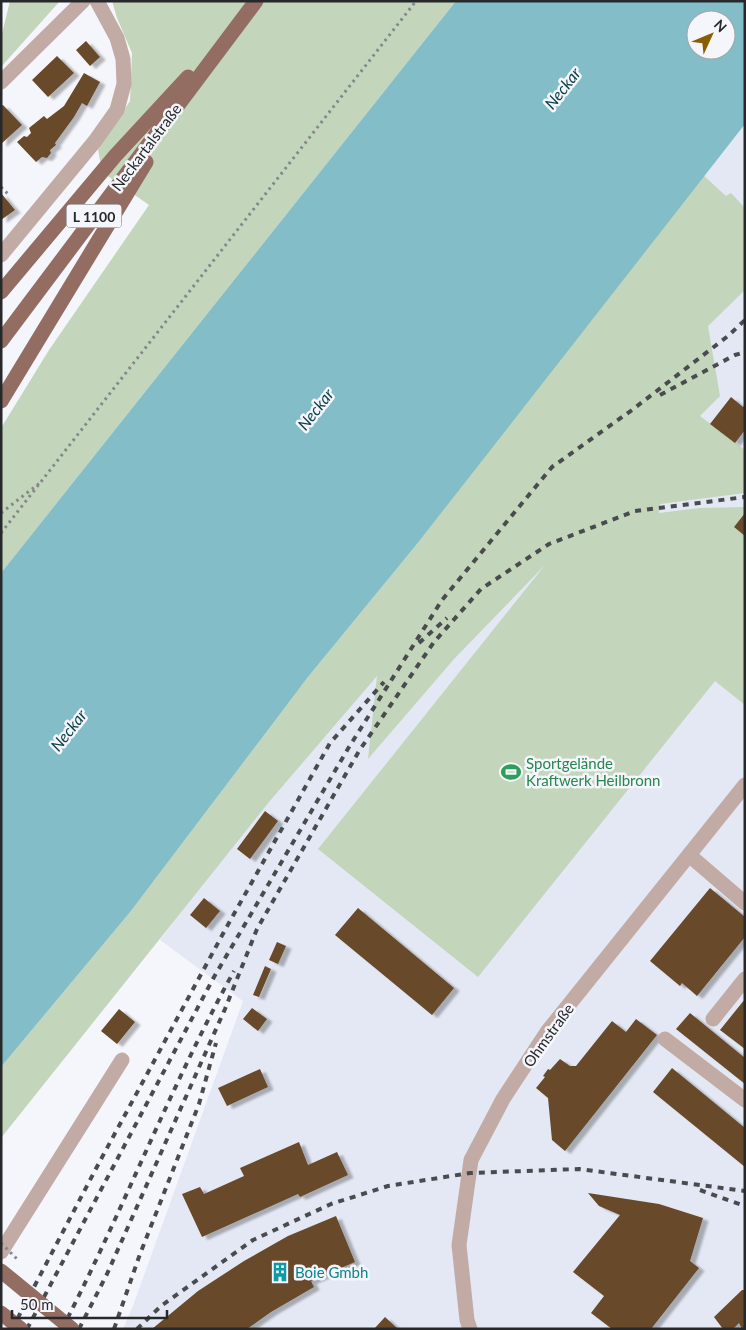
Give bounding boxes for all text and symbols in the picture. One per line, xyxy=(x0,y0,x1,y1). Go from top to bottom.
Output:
north arrow xyxy=(686,10,736,60)
text: N xyxy=(711,16,731,35)
water label: Neckar xyxy=(540,63,584,112)
street label: Neckartalstraße xyxy=(107,100,185,194)
road number: L 1100 xyxy=(66,205,122,228)
water label: Neckar xyxy=(293,384,337,433)
water label: Neckar xyxy=(46,705,90,754)
place label: Sportgelände Kraftwerk Heilbronn xyxy=(526,754,660,789)
sports icon: Sportgelände Kraftwerk Heilbronn xyxy=(500,761,522,783)
street label: Ohmstraße xyxy=(519,1000,577,1070)
building icon: Boie Gmbh xyxy=(269,1261,291,1283)
place label: Boie Gmbh xyxy=(295,1263,368,1281)
scale bar xyxy=(12,1288,168,1320)
text: 50 m xyxy=(20,1295,54,1313)

